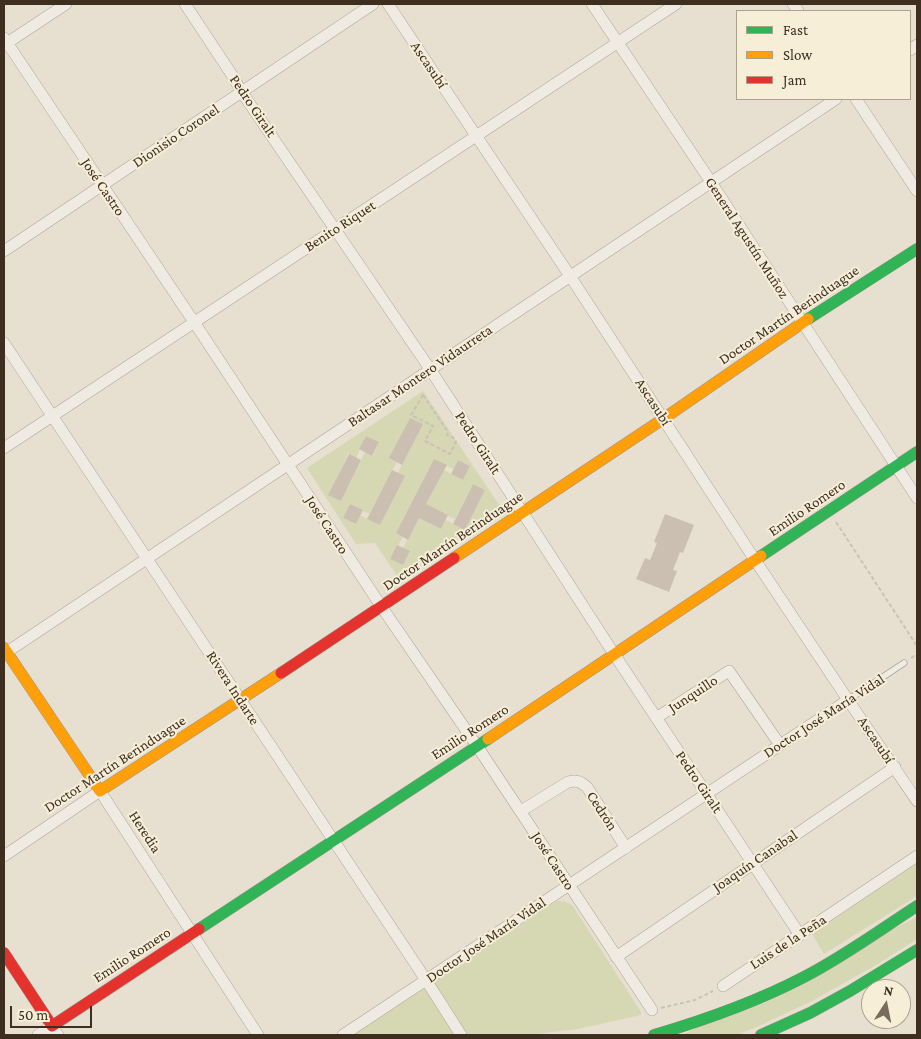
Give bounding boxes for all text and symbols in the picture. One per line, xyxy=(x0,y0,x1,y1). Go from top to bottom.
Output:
legend xyxy=(736,10,911,100)
text: Fast xyxy=(783,22,808,38)
street label: Ascasubí xyxy=(407,38,451,92)
text: Slow xyxy=(783,47,812,63)
street label: Pedro Giralt xyxy=(226,71,280,141)
text: Jam xyxy=(783,72,806,88)
street label: Dionisio Coronel xyxy=(129,100,223,172)
street label: José Castro xyxy=(77,155,129,219)
street label: General Agustín Muñoz xyxy=(701,174,793,302)
street label: Benito Riquet xyxy=(301,196,379,256)
street label: Doctor Martín Berinduague xyxy=(715,261,863,369)
street label: Baltasar Montero Vidaurreta xyxy=(344,321,496,431)
street label: Ascasubí xyxy=(631,375,675,429)
street label: Pedro Giralt xyxy=(451,408,505,478)
street label: Emilio Romero xyxy=(765,476,849,540)
street label: Doctor Martín Berinduague xyxy=(379,487,527,595)
street label: José Castro xyxy=(301,492,353,558)
street label: Rivera Indarte xyxy=(202,648,264,728)
street label: Doctor José María Vidal xyxy=(760,670,888,762)
street label: Junquillo xyxy=(665,671,721,717)
street label: Emilio Romero xyxy=(428,700,512,764)
street label: Doctor Martín Berinduague xyxy=(41,711,189,817)
street label: Ascasubí xyxy=(854,713,898,767)
street label: Pedro Giralt xyxy=(672,747,726,817)
street label: Cedrón xyxy=(583,788,621,834)
street label: Heredia xyxy=(125,807,165,857)
street label: Joaquín Canabal xyxy=(709,826,801,896)
street label: José Castro xyxy=(527,828,579,894)
street label: Doctor José María Vidal xyxy=(423,893,549,987)
street label: Luis de la Peña xyxy=(746,911,830,973)
street label: Emilio Romero xyxy=(90,923,174,987)
north arrow xyxy=(861,979,911,1029)
text: N xyxy=(882,981,895,999)
scale bar xyxy=(12,996,95,1028)
text: 50 m xyxy=(18,1007,48,1023)

